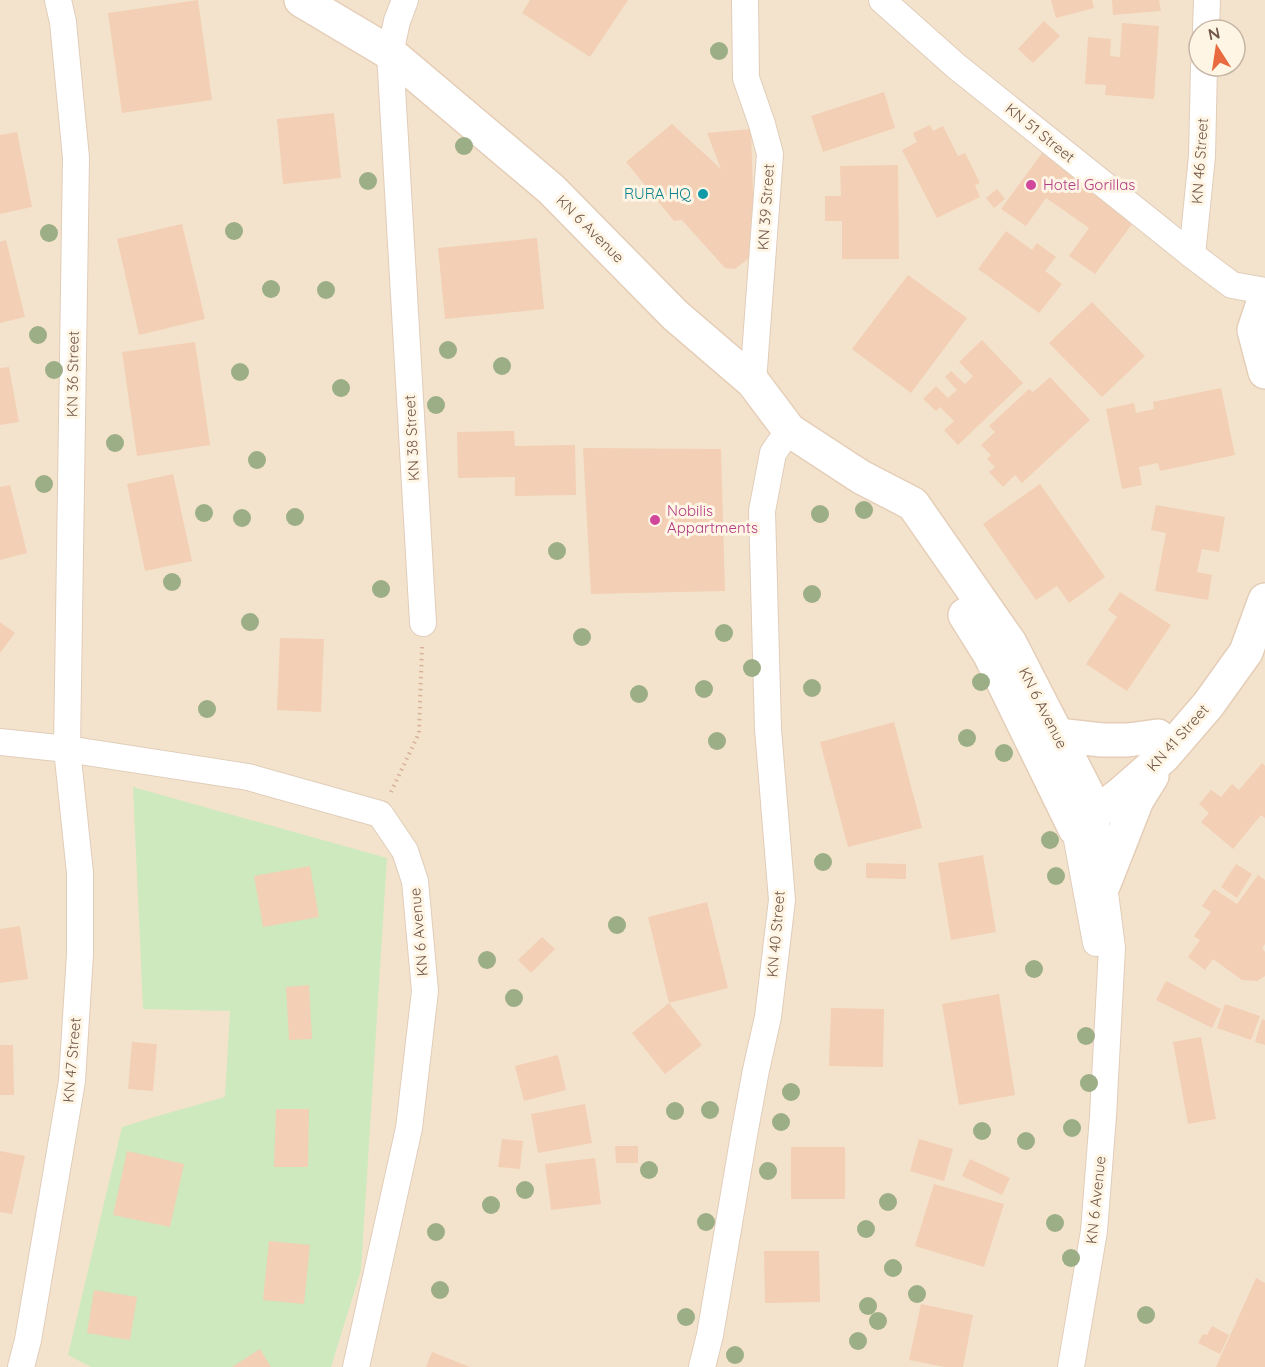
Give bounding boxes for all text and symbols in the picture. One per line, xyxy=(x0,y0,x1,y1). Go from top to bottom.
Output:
north arrow xyxy=(1187,18,1247,78)
text: N xyxy=(1206,22,1222,44)
street label: KN 51 Street xyxy=(1002,99,1079,166)
street label: KN 46 Street xyxy=(1187,117,1212,205)
street label: KN 39 Street xyxy=(753,163,778,251)
place label: Hotel Gorillas xyxy=(1043,175,1135,194)
marker: Hotel Gorillas xyxy=(1024,178,1038,192)
place label: RURA HQ xyxy=(624,184,691,203)
marker: RURA HQ xyxy=(696,187,710,201)
street label: KN 6 Avenue xyxy=(552,191,628,267)
street label: KN 36 Street xyxy=(62,331,83,417)
street label: KN 38 Street xyxy=(400,394,423,482)
place label: Nobilis Appartments xyxy=(667,501,758,537)
marker: Nobilis Appartments xyxy=(648,513,662,527)
street label: KN 6 Avenue xyxy=(1015,664,1072,752)
street label: KN 41 Street xyxy=(1143,700,1213,775)
street label: KN 6 Avenue xyxy=(405,887,432,977)
street label: KN 40 Street xyxy=(762,890,789,978)
street label: KN 47 Street xyxy=(58,1017,85,1103)
street label: KN 6 Avenue xyxy=(1081,1155,1110,1245)

